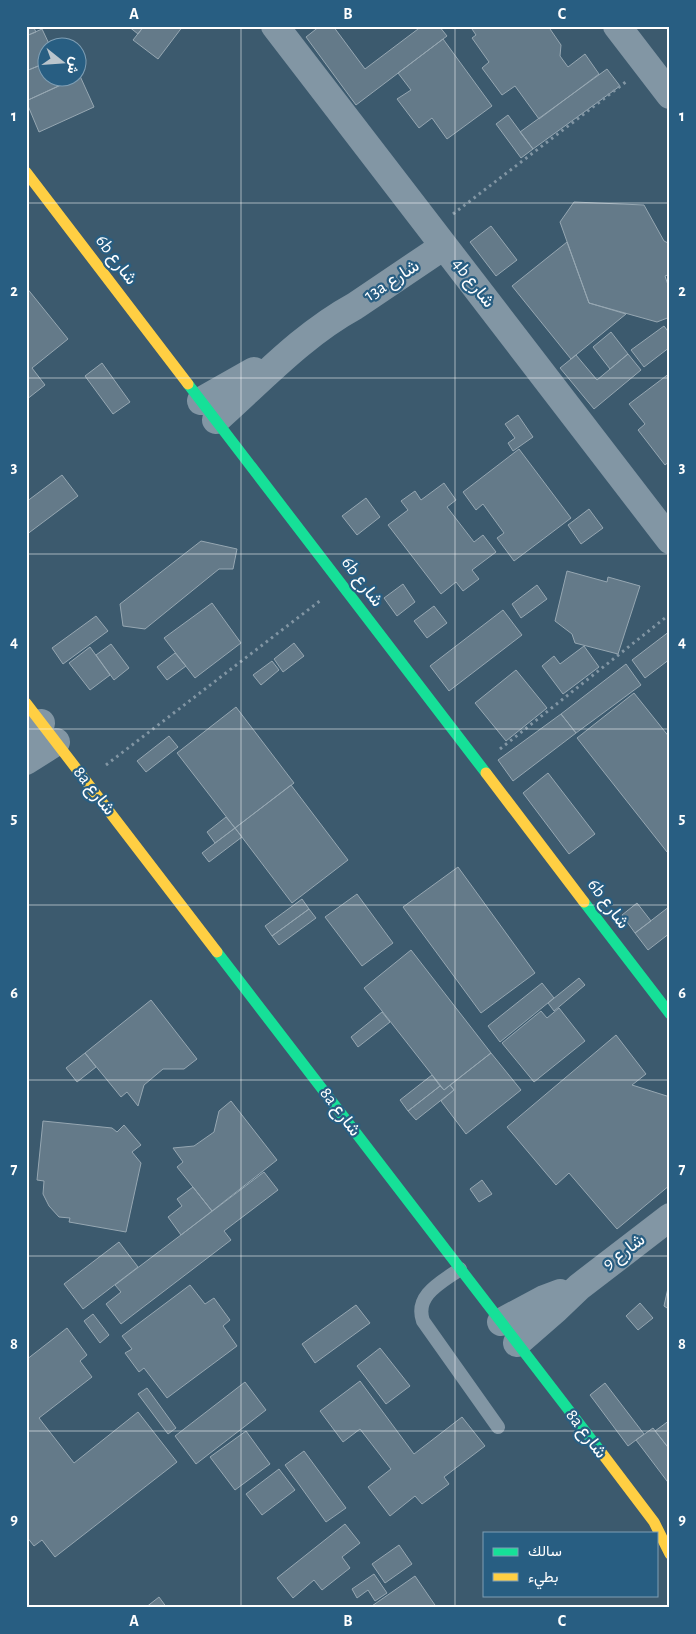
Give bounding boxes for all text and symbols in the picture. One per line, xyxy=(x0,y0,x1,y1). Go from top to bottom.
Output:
text: A xyxy=(129,6,139,22)
text: B xyxy=(343,6,353,22)
text: C xyxy=(558,6,567,22)
north arrow xyxy=(38,38,88,88)
text: ش xyxy=(63,55,83,76)
text: 1 xyxy=(11,108,17,124)
text: 1 xyxy=(679,108,685,124)
street label: 6b شارع xyxy=(90,232,140,289)
street label: 4b شارع xyxy=(447,255,498,312)
street label: 13a شارع xyxy=(361,257,424,307)
text: 2 xyxy=(10,283,18,299)
text: 2 xyxy=(678,283,686,299)
text: 3 xyxy=(11,459,18,475)
text: 3 xyxy=(679,459,686,475)
street label: 6b شارع xyxy=(336,554,386,611)
text: 4 xyxy=(10,634,18,650)
text: 4 xyxy=(678,634,686,650)
street label: 8a شارع xyxy=(68,763,118,820)
text: 5 xyxy=(11,810,18,826)
text: 5 xyxy=(679,810,686,826)
street label: 6b شارع xyxy=(582,876,632,933)
text: 6 xyxy=(10,985,18,1001)
text: 6 xyxy=(678,985,686,1001)
street label: 8a شارع xyxy=(314,1084,364,1141)
text: 7 xyxy=(11,1161,18,1177)
text: 7 xyxy=(679,1161,686,1177)
street label: شارع 9 xyxy=(600,1230,650,1275)
text: 8 xyxy=(10,1336,18,1352)
text: 8 xyxy=(678,1336,686,1352)
street label: 8a شارع xyxy=(560,1406,610,1463)
text: 9 xyxy=(10,1511,18,1527)
text: 9 xyxy=(678,1511,686,1527)
legend xyxy=(483,1532,658,1596)
text: سالك xyxy=(528,1544,562,1559)
text: بطيء xyxy=(528,1570,558,1590)
text: A xyxy=(129,1613,139,1629)
text: B xyxy=(343,1613,353,1629)
text: C xyxy=(558,1613,567,1629)

